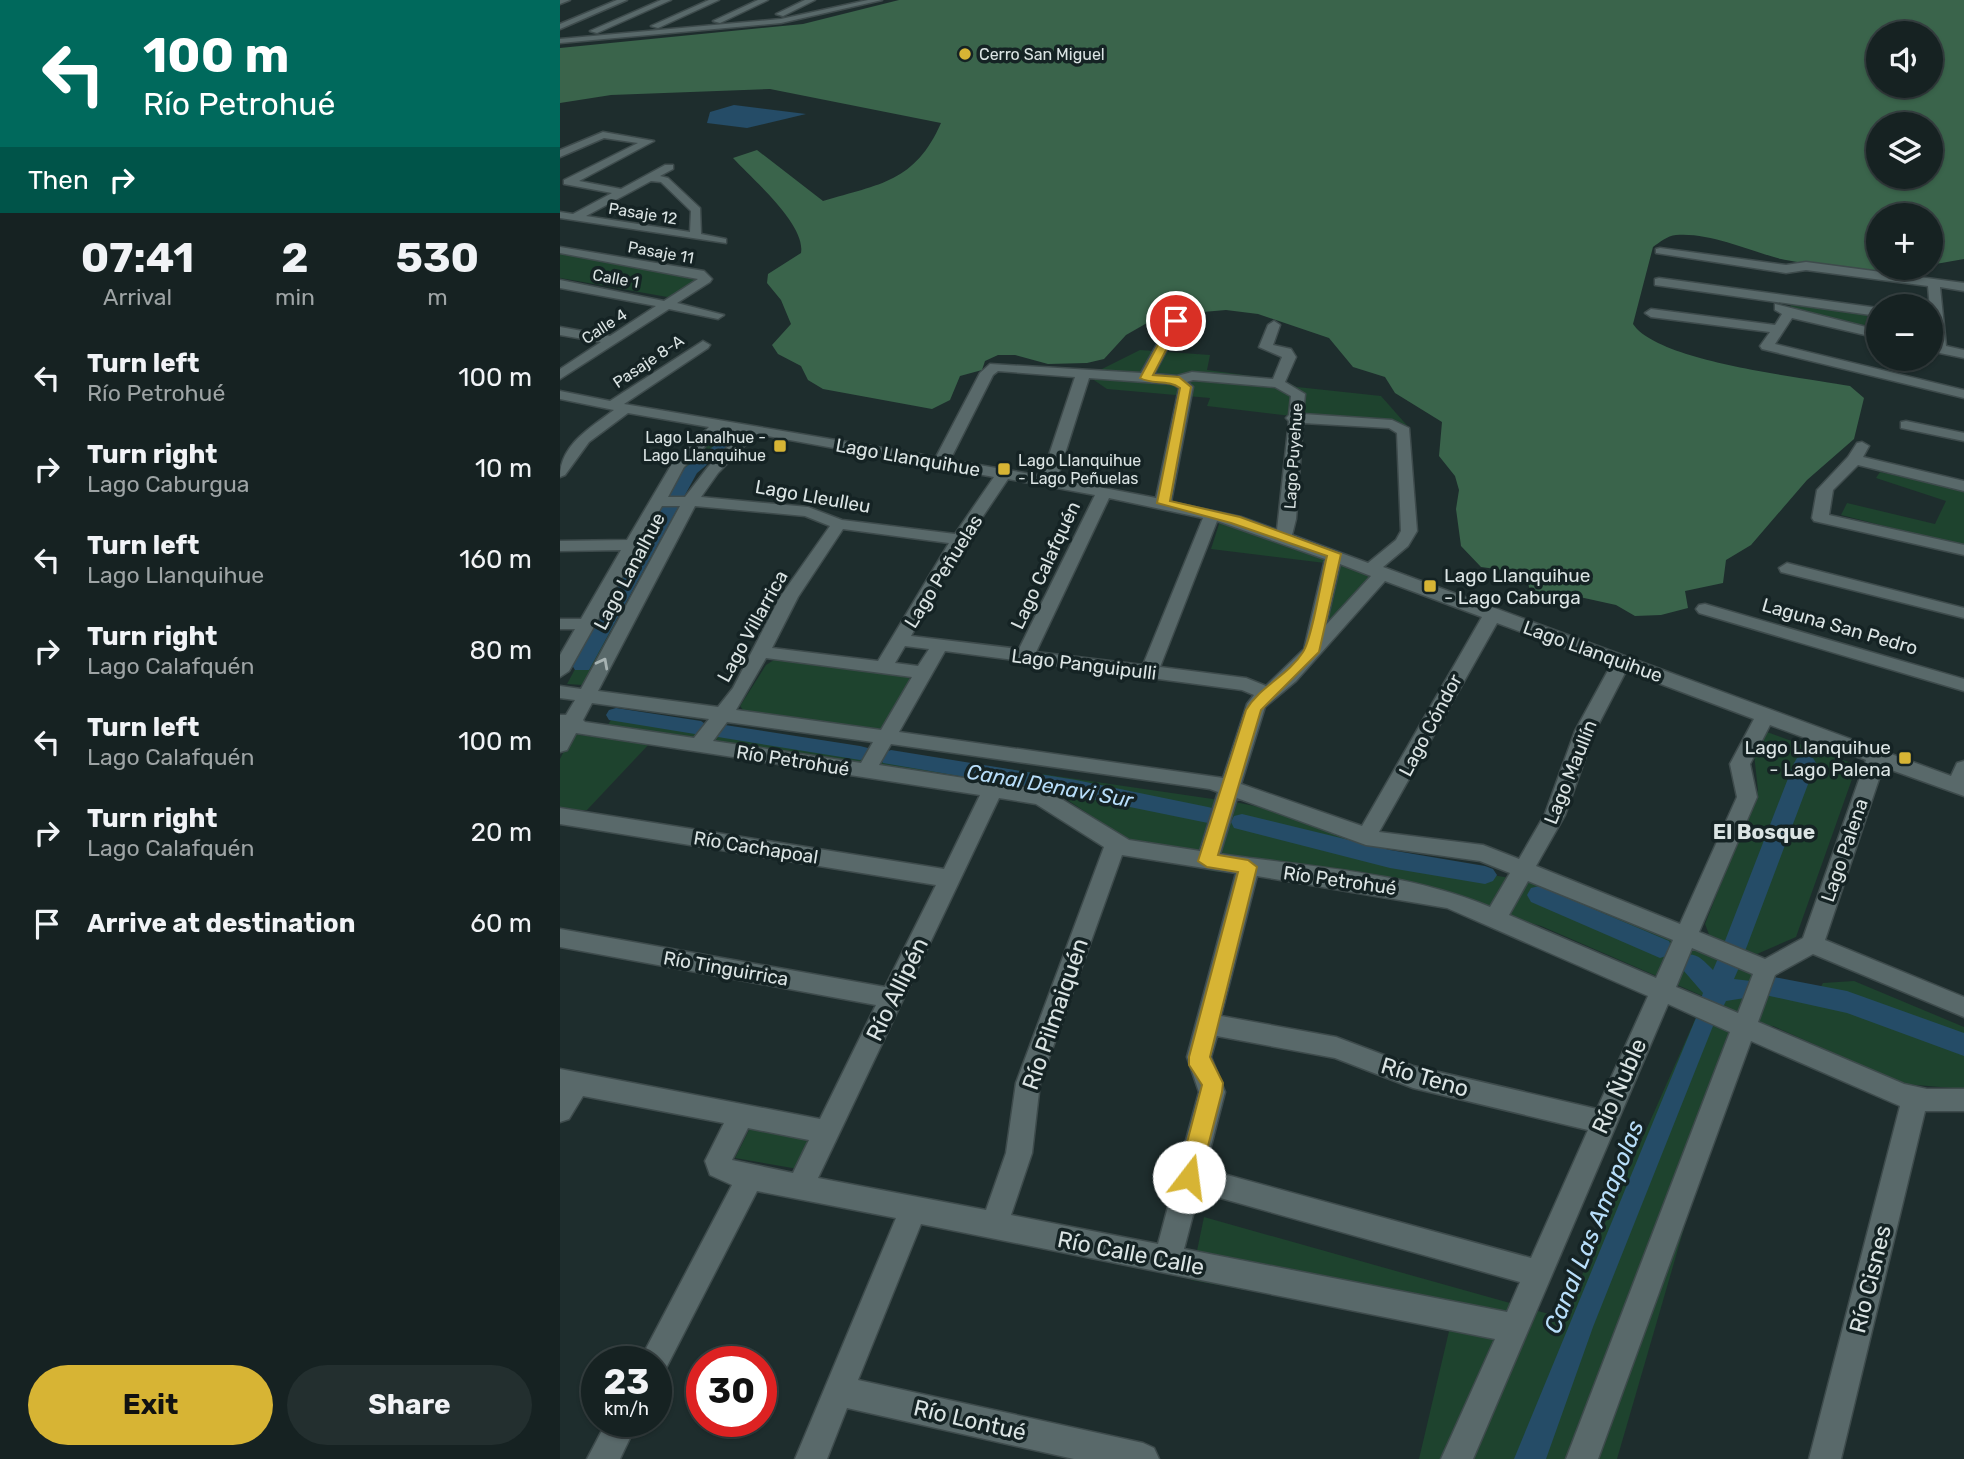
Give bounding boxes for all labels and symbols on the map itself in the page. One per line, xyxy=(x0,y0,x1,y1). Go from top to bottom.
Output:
place label: Cerro San Miguel xyxy=(979,45,1105,64)
marker: Cerro San Miguel xyxy=(957,46,973,62)
street label: Pasaje 12 xyxy=(607,199,679,228)
street label: Pasaje 11 xyxy=(626,237,695,268)
street label: Calle 1 xyxy=(591,265,641,292)
pin xyxy=(1146,291,1206,351)
street label: Calle 4 xyxy=(578,305,630,348)
street label: Pasaje 8-A xyxy=(609,331,688,392)
street label: Lago Puyehue xyxy=(1280,402,1307,510)
place label: Lago Lanalhue - Lago Llanquihue xyxy=(643,428,766,465)
street label: Lago Llanquihue xyxy=(834,433,982,482)
marker: Lago Lanalhue - Lago Llanquihue xyxy=(772,438,788,454)
place label: Lago Llanquihue - Lago Peñuelas xyxy=(1018,451,1141,488)
marker: Lago Llanquihue - Lago Peñuelas xyxy=(996,461,1012,477)
street label: Lago Lleulleu xyxy=(753,475,872,518)
street label: Lago Calafquén xyxy=(1006,498,1085,633)
street label: Lago Lanalhue xyxy=(589,509,670,634)
street label: Lago Peñuelas xyxy=(899,510,987,632)
place label: Lago Llanquihue - Lago Caburga xyxy=(1444,564,1590,609)
street label: Lago Villarrica xyxy=(712,566,793,686)
marker: Lago Llanquihue - Lago Caburga xyxy=(1422,578,1438,594)
street label: Laguna San Pedro xyxy=(1759,593,1920,660)
street label: Lago Llanquihue xyxy=(1520,616,1666,687)
street label: Lago Panguipulli xyxy=(1010,644,1158,685)
one-way arrow xyxy=(595,657,608,670)
street label: Lago Cóndor xyxy=(1394,669,1467,780)
street label: Lago Maullín xyxy=(1539,717,1602,828)
place label: Lago Llanquihue - Lago Palena xyxy=(1745,736,1891,781)
street label: Río Petrohué xyxy=(735,740,851,781)
marker: Lago Llanquihue - Lago Palena xyxy=(1897,750,1913,766)
water label: Canal Denavi Sur xyxy=(965,759,1136,813)
street label: Lago Palena xyxy=(1816,795,1873,905)
district label: El Bosque xyxy=(1713,819,1815,844)
street label: Río Cachapoal xyxy=(692,826,820,869)
street label: Río Petrohué xyxy=(1282,861,1398,900)
street label: Río Allipén xyxy=(860,933,934,1045)
street label: Río Pilmaiquén xyxy=(1016,935,1094,1093)
street label: Río Tinguirrica xyxy=(662,946,790,991)
street label: Río Ñuble xyxy=(1586,1034,1652,1138)
street label: Río Teno xyxy=(1378,1051,1472,1103)
water label: Canal Las Amapolas xyxy=(1538,1116,1650,1338)
position arrow xyxy=(1152,1140,1226,1214)
street label: Río Cisnes xyxy=(1843,1222,1897,1336)
street label: Río Calle Calle xyxy=(1055,1225,1207,1281)
speed limit sign: 30 xyxy=(686,1346,777,1437)
street label: Río Lontué xyxy=(911,1393,1029,1447)

